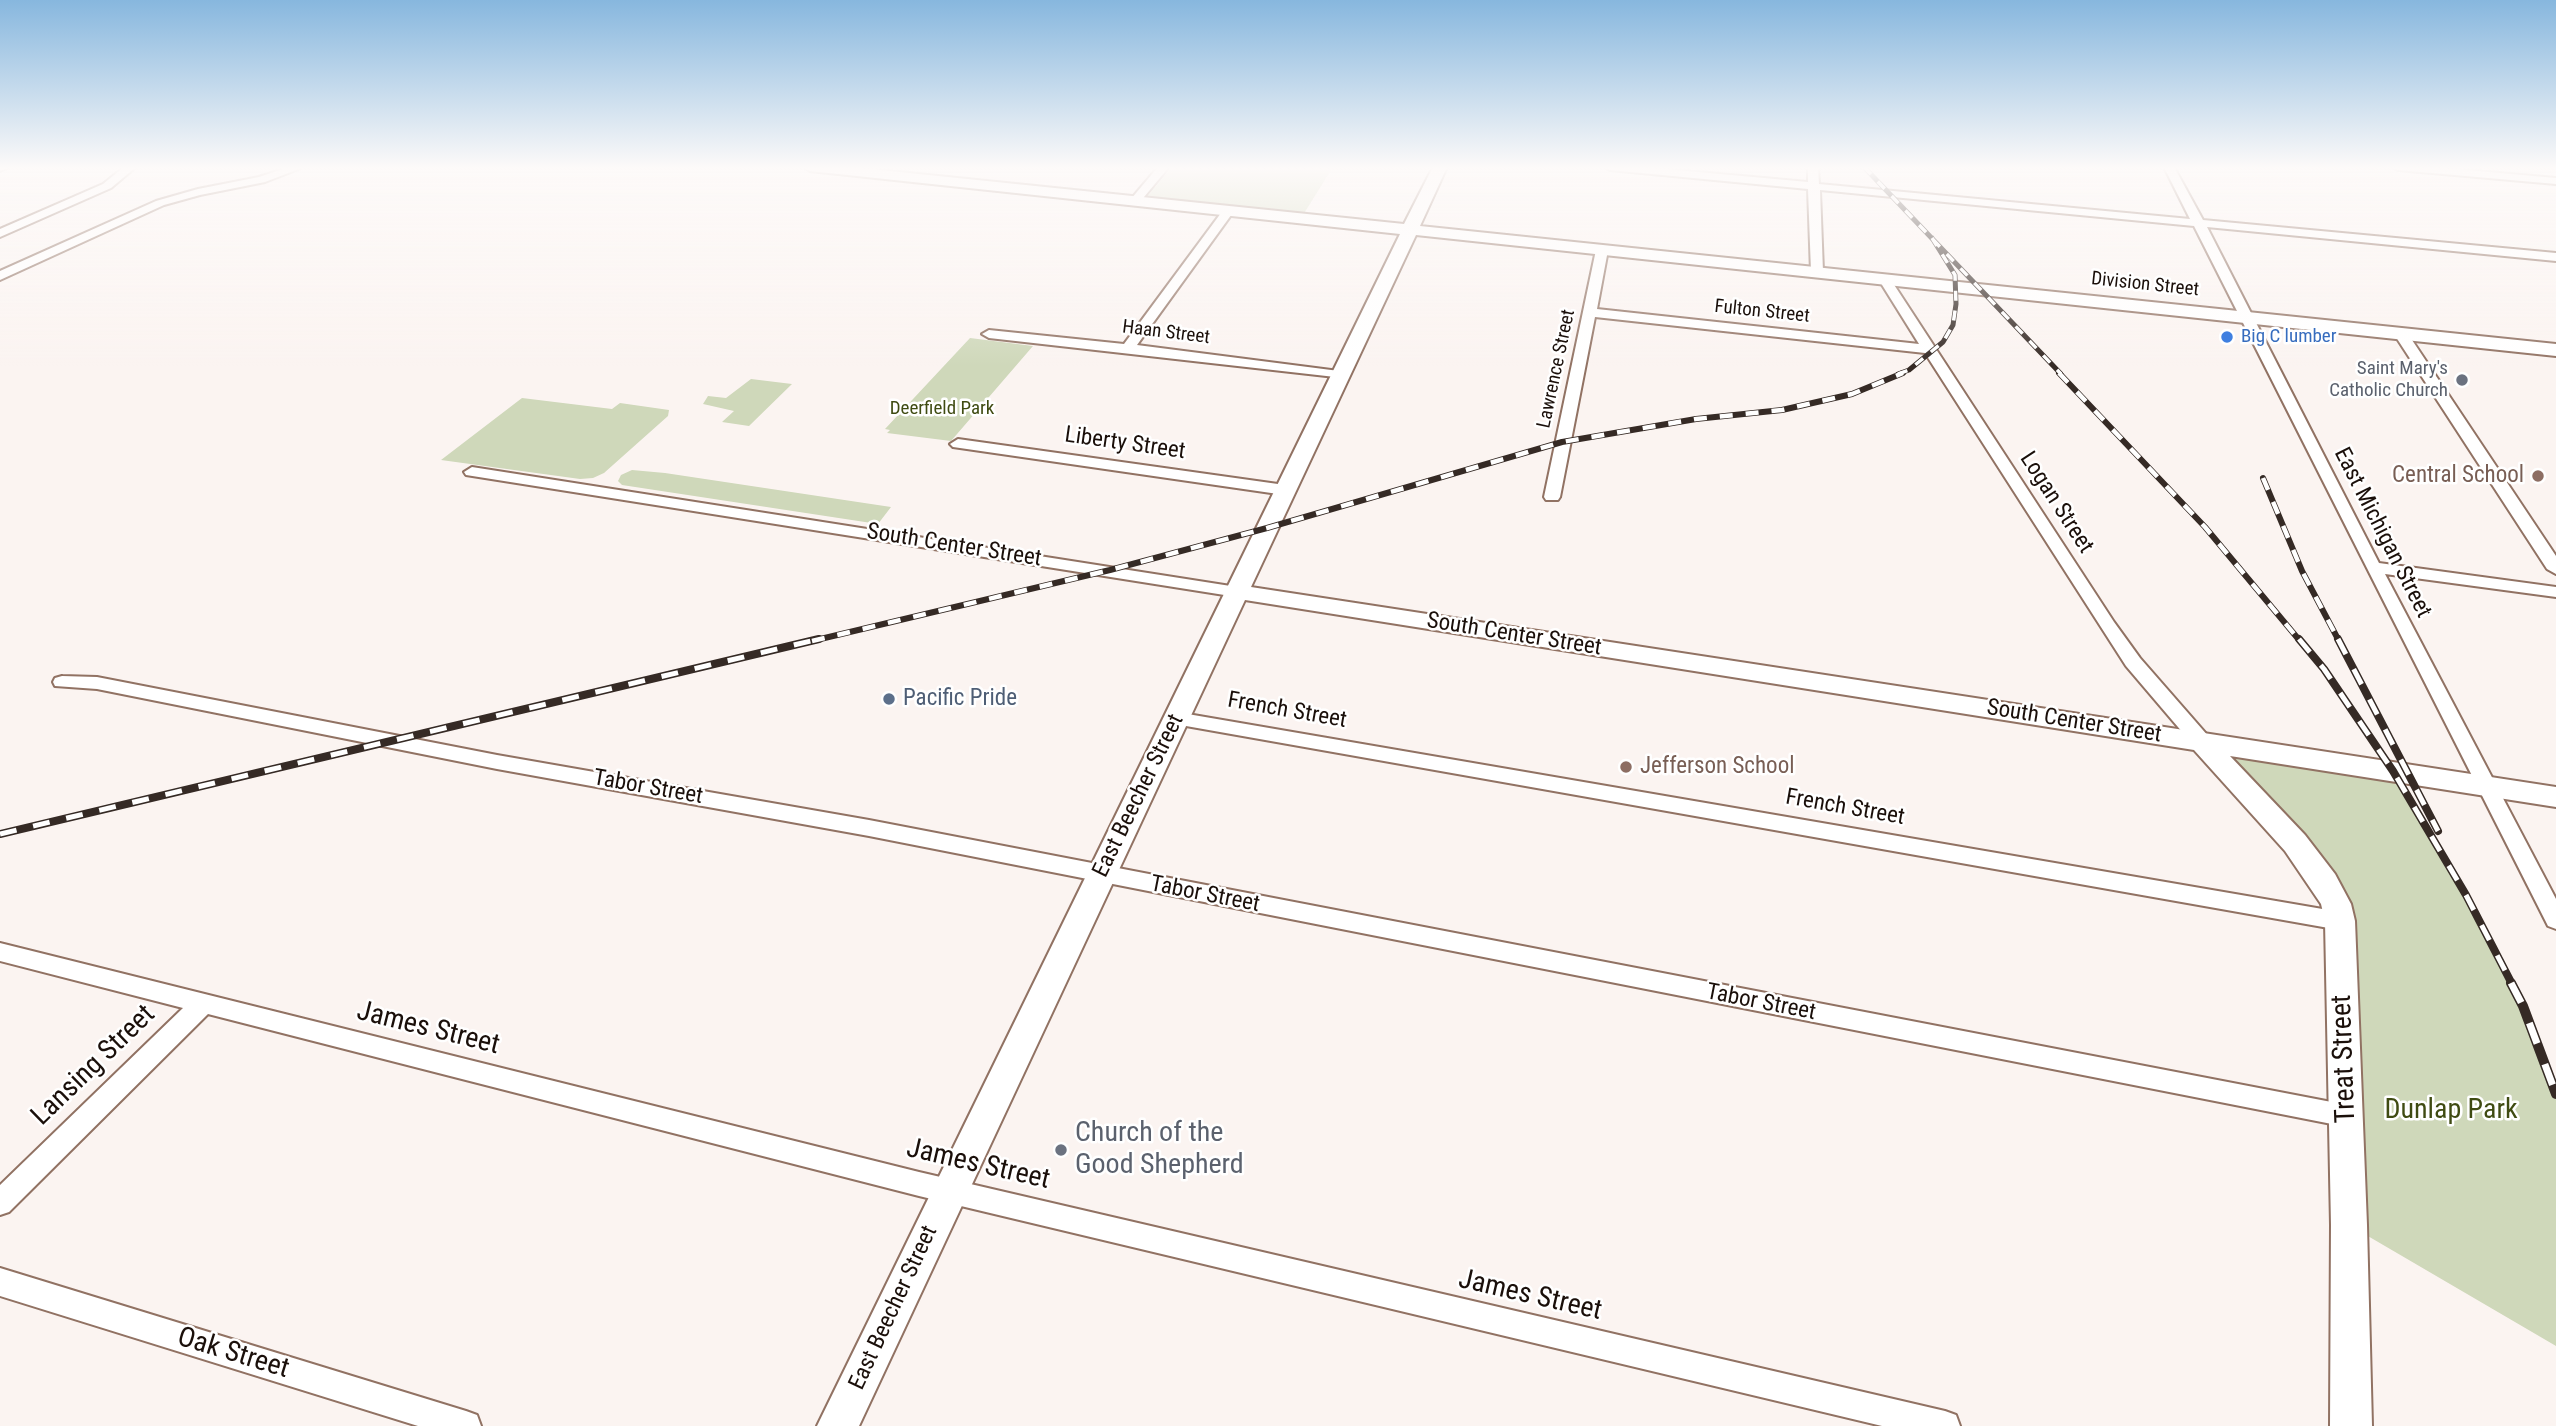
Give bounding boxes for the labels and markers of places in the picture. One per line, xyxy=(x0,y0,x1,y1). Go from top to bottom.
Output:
place label: Big C lumber xyxy=(2241,326,2337,348)
marker: Big C lumber xyxy=(2219,329,2235,345)
place label: Saint Mary's Catholic Church xyxy=(2329,358,2448,402)
marker: Saint Mary's Catholic Church xyxy=(2454,372,2470,388)
place label: Central School xyxy=(2392,462,2524,490)
marker: Central School xyxy=(2530,468,2546,484)
place label: Pacific Pride xyxy=(903,685,1017,713)
marker: Pacific Pride xyxy=(881,691,897,707)
place label: Jefferson School xyxy=(1640,753,1794,781)
marker: Jefferson School xyxy=(1618,759,1634,775)
place label: Church of the Good Shepherd xyxy=(1075,1117,1244,1183)
marker: Church of the Good Shepherd xyxy=(1053,1142,1069,1158)

